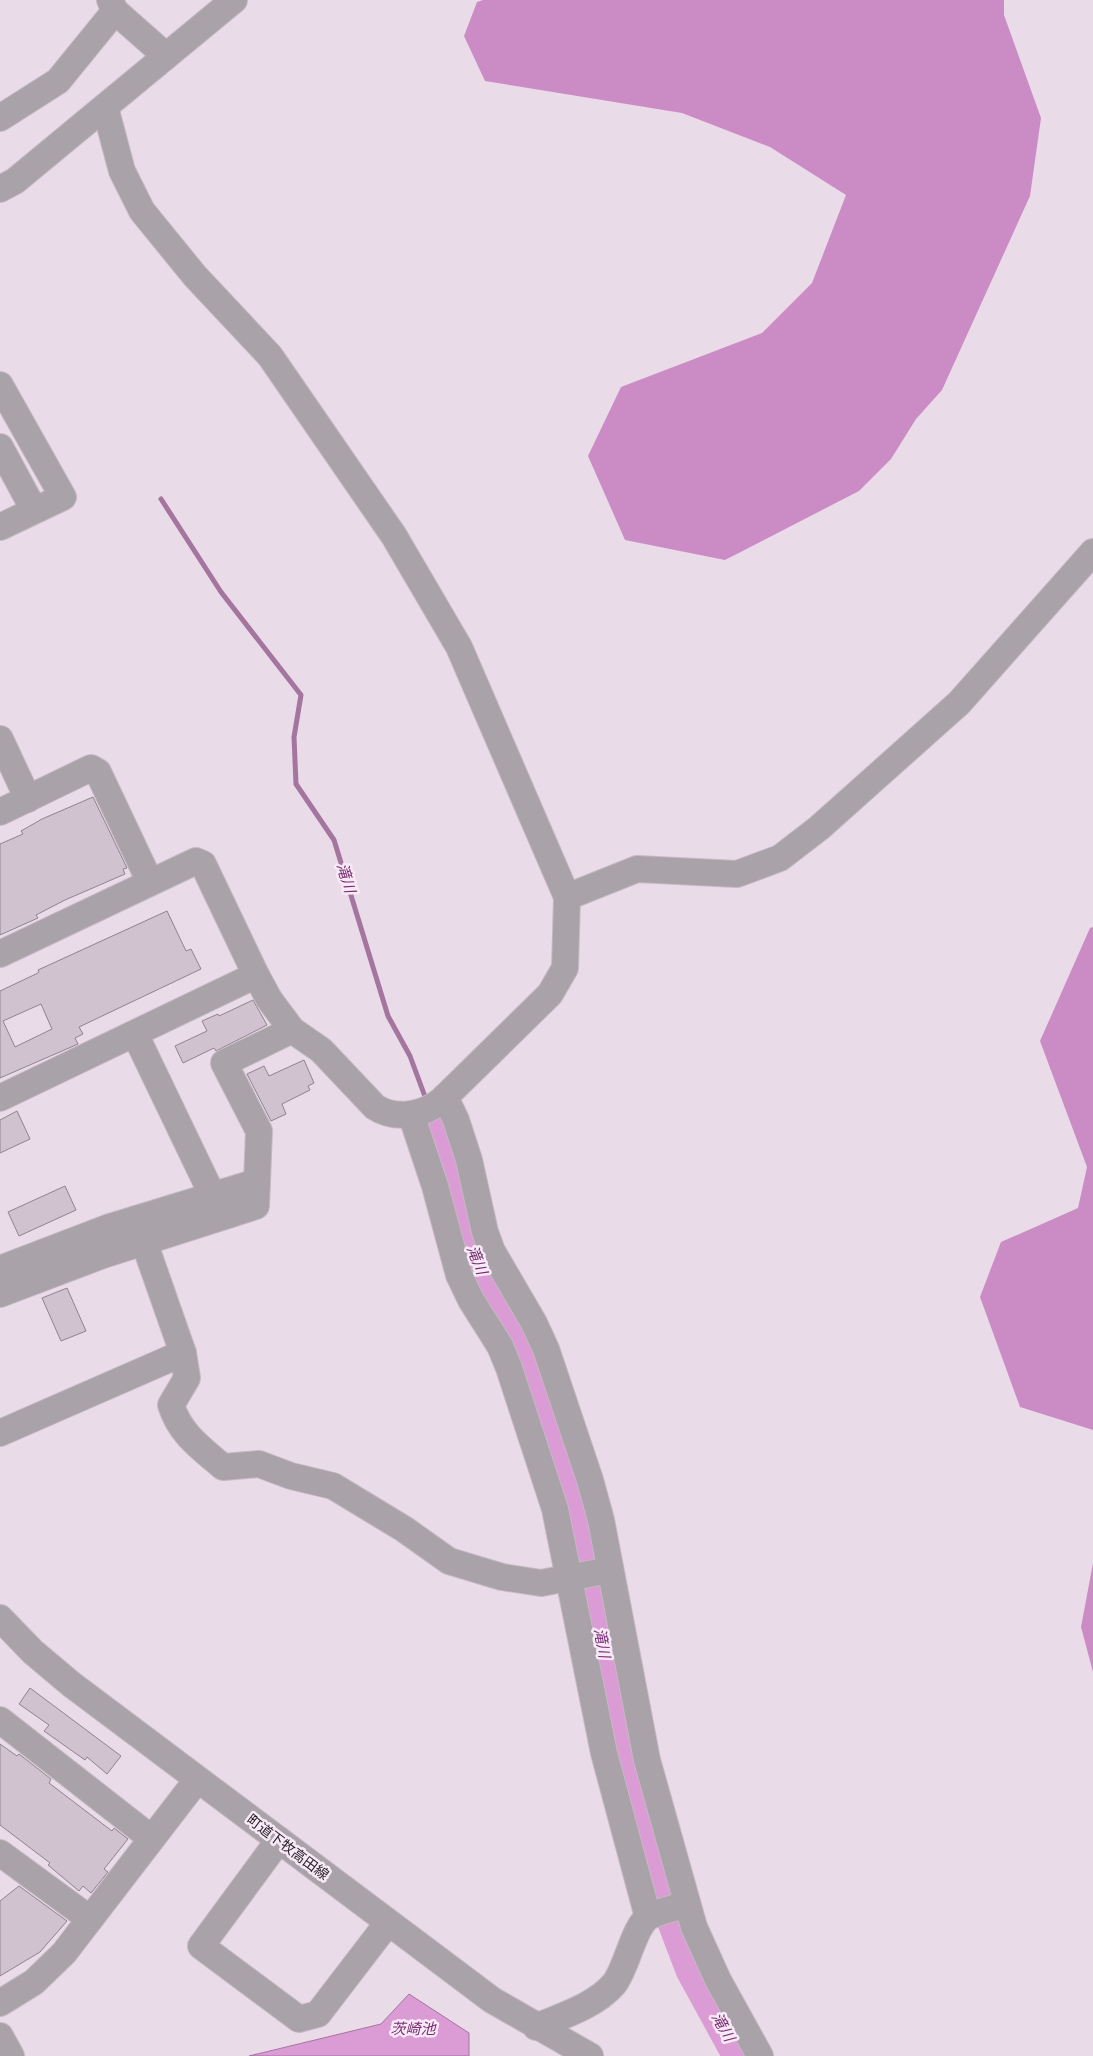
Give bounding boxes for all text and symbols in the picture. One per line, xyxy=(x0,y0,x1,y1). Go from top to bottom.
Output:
water label: 滝川 xyxy=(332,861,361,897)
water label: 滝川 xyxy=(462,1242,493,1280)
water label: 滝川 xyxy=(589,1626,615,1662)
street label: 町道下牧高田線 xyxy=(243,1810,333,1884)
water label: 滝川 xyxy=(707,2009,740,2047)
water label: 茨崎池 xyxy=(390,2019,437,2039)

